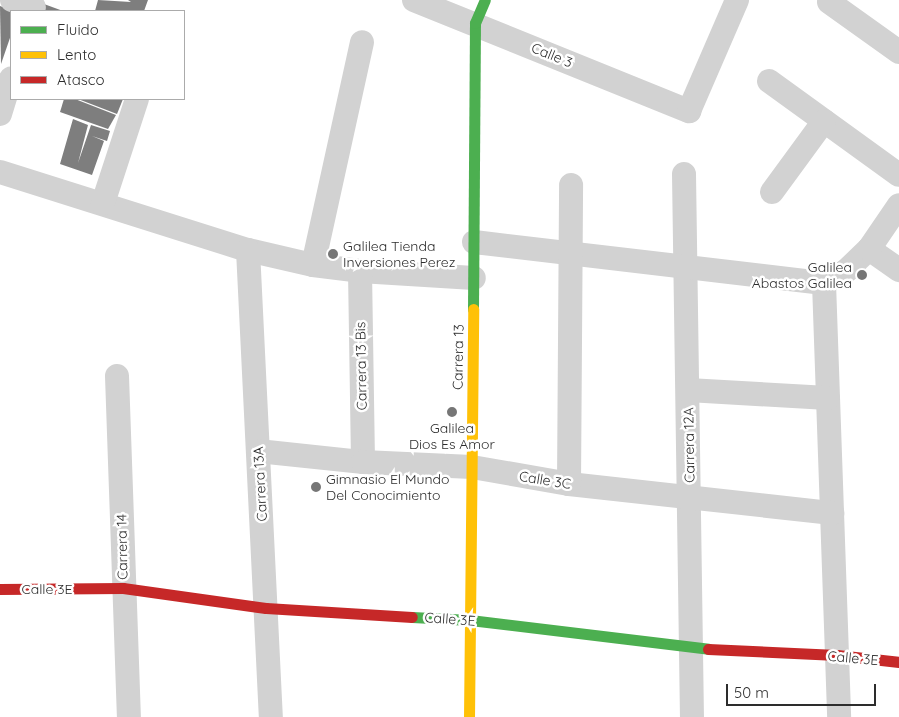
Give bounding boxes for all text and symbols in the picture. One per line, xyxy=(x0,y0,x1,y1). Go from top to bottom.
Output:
legend xyxy=(10,10,185,100)
text: Fluido xyxy=(57,20,99,39)
street label: Calle 3 xyxy=(529,39,575,71)
text: Lento xyxy=(57,45,96,64)
text: Atasco xyxy=(57,70,105,89)
place label: Galilea Tienda Inversiones Perez xyxy=(343,238,455,270)
marker: Galilea Tienda Inversiones Perez xyxy=(327,248,339,260)
place label: Galilea Abastos Galilea xyxy=(752,259,852,292)
marker: Galilea Abastos Galilea xyxy=(856,269,868,281)
street label: Carrera 13 Bis xyxy=(352,322,370,410)
street label: Carrera 13 xyxy=(449,324,467,390)
marker: Galilea Dios Es Amor xyxy=(446,406,458,418)
street label: Carrera 12A xyxy=(680,407,698,483)
place label: Galilea Dios Es Amor xyxy=(409,420,495,452)
street label: Carrera 13A xyxy=(250,446,270,522)
street label: Calle 3C xyxy=(518,468,572,492)
place label: Gimnasio El Mundo Del Conocimiento xyxy=(326,471,449,504)
marker: Gimnasio El Mundo Del Conocimiento xyxy=(310,481,322,493)
street label: Carrera 14 xyxy=(113,514,131,580)
street label: Calle 3E xyxy=(22,581,72,597)
street label: Calle 3E xyxy=(424,609,476,629)
street label: Calle 3E xyxy=(827,647,879,669)
scale bar xyxy=(729,674,879,706)
text: 50 m xyxy=(734,683,769,702)

